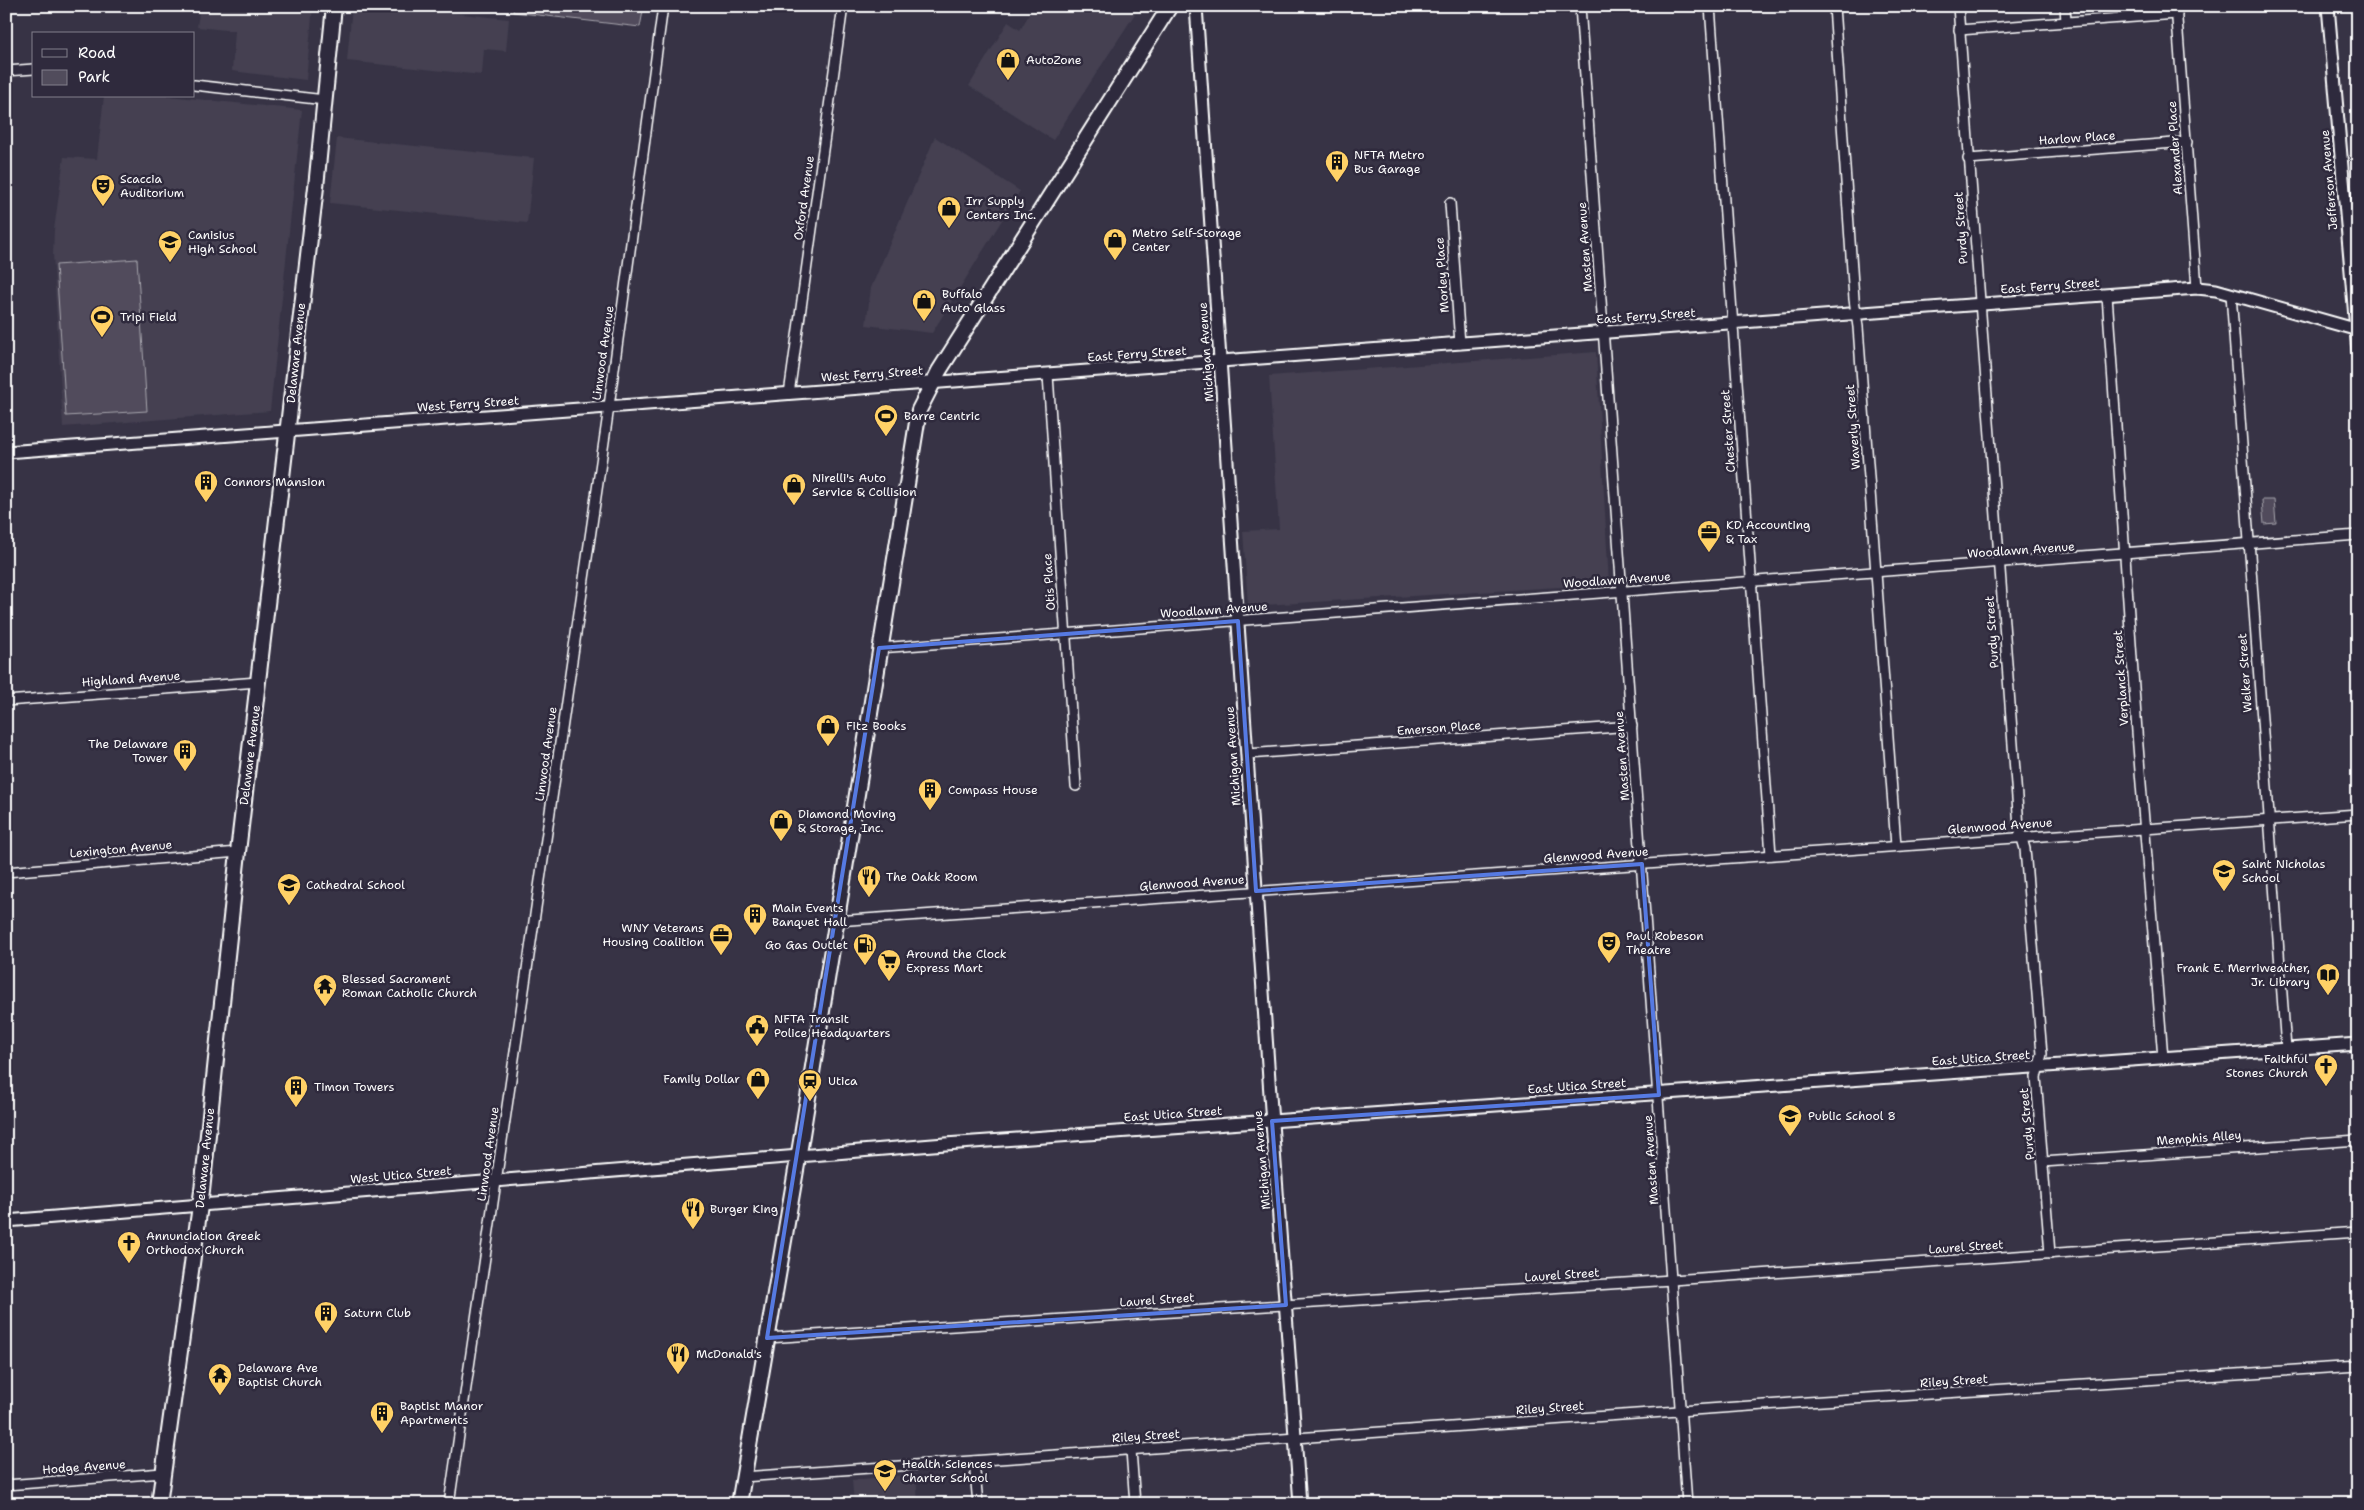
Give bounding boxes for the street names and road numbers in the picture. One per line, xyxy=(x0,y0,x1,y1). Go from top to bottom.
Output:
street label: Alexander Place xyxy=(2164,100,2186,196)
street label: Harlow Place xyxy=(2038,127,2116,149)
street label: Jefferson Avenue xyxy=(2317,129,2341,231)
street label: Oxford Avenue xyxy=(790,154,818,241)
street label: Purdy Street xyxy=(1950,191,1972,265)
street label: Masten Avenue xyxy=(1574,201,1596,292)
street label: Morley Place xyxy=(1431,236,1453,313)
street label: East Ferry Street xyxy=(2000,275,2100,297)
street label: Delaware Avenue xyxy=(283,302,309,404)
street label: Michigan Avenue xyxy=(1195,302,1217,402)
street label: Linwood Avenue xyxy=(588,304,618,401)
street label: East Ferry Street xyxy=(1596,305,1696,327)
street label: East Ferry Street xyxy=(1087,343,1187,365)
street label: West Ferry Street xyxy=(820,362,924,386)
street label: Waverly Street xyxy=(1842,384,1864,470)
street label: Chester Street xyxy=(1717,389,1739,473)
street label: West Ferry Street xyxy=(416,392,520,416)
street label: Woodlawn Avenue xyxy=(1967,538,2076,562)
street label: Otis Place xyxy=(1039,553,1059,611)
street label: Woodlawn Avenue xyxy=(1563,568,1672,592)
street label: Purdy Street xyxy=(1981,595,2003,669)
street label: Woodlawn Avenue xyxy=(1160,598,1269,622)
street label: Verplanck Street xyxy=(2110,629,2132,727)
street label: Welker Street xyxy=(2234,633,2256,713)
street label: Highland Avenue xyxy=(81,668,181,690)
street label: Delaware Avenue xyxy=(236,704,264,806)
street label: Linwood Avenue xyxy=(531,705,561,802)
street label: Michigan Avenue xyxy=(1222,706,1244,806)
street label: Masten Avenue xyxy=(1611,710,1633,801)
street label: Emerson Place xyxy=(1396,717,1482,739)
street label: Glenwood Avenue xyxy=(1947,814,2053,838)
street label: Lexington Avenue xyxy=(69,837,173,861)
street label: Glenwood Avenue xyxy=(1543,843,1649,867)
street label: Glenwood Avenue xyxy=(1139,871,1245,895)
street label: East Utica Street xyxy=(1931,1047,2031,1069)
street label: East Utica Street xyxy=(1527,1075,1627,1097)
street label: Purdy Street xyxy=(2016,1087,2038,1161)
street label: East Utica Street xyxy=(1123,1103,1223,1125)
street label: Linwood Avenue xyxy=(473,1105,503,1202)
street label: Delaware Avenue xyxy=(192,1107,218,1209)
street label: Michigan Avenue xyxy=(1250,1109,1274,1210)
street label: Masten Avenue xyxy=(1640,1114,1662,1205)
street label: Memphis Alley xyxy=(2156,1127,2242,1149)
street label: West Utica Street xyxy=(350,1163,452,1187)
street label: Laurel Street xyxy=(1928,1236,2004,1258)
street label: Laurel Street xyxy=(1524,1264,1600,1286)
street label: Laurel Street xyxy=(1119,1289,1195,1311)
street label: Riley Street xyxy=(1920,1371,1988,1391)
street label: Riley Street xyxy=(1516,1398,1584,1418)
street label: Riley Street xyxy=(1112,1426,1180,1446)
street label: Hodge Avenue xyxy=(42,1456,127,1478)

